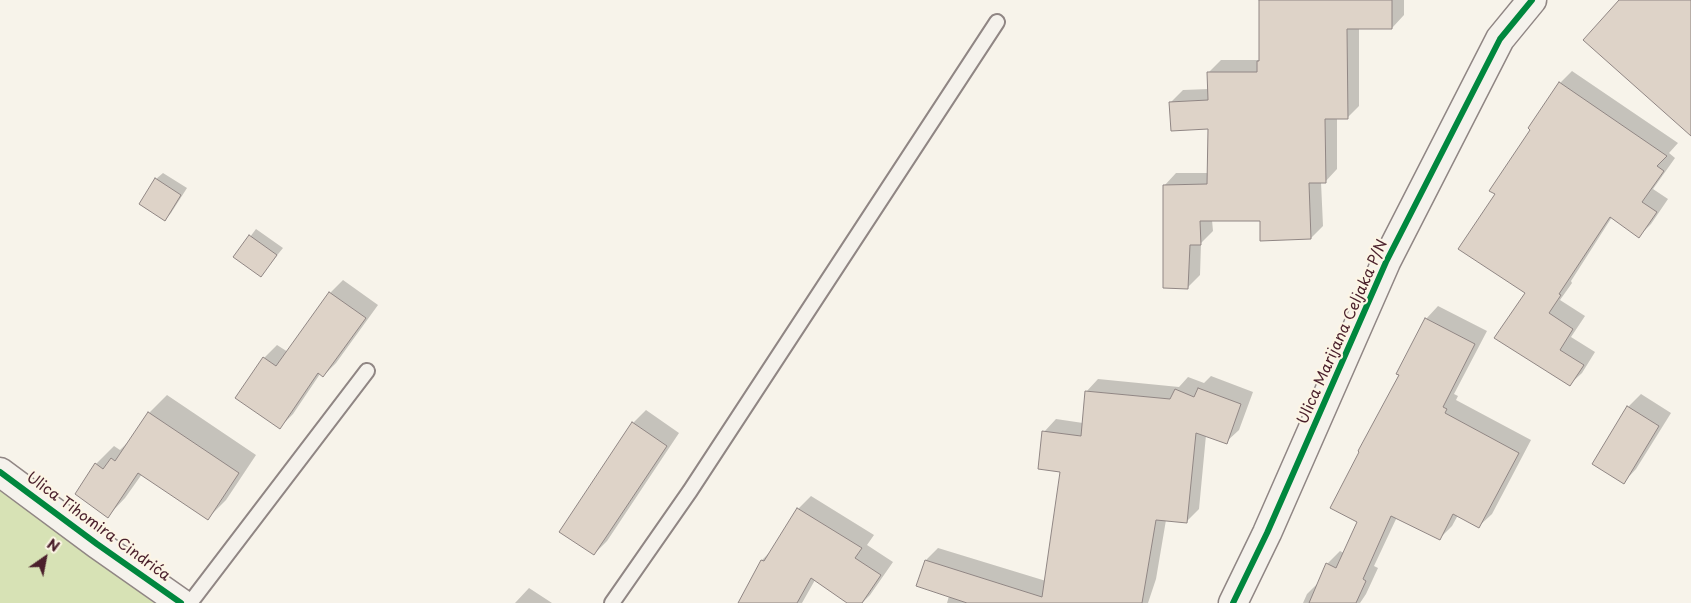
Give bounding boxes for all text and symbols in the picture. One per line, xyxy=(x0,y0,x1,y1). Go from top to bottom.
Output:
street label: Ulica Marijana Celjaka P/N xyxy=(1294,237,1392,427)
street label: Ulica Tihomira Cindrića xyxy=(23,469,173,585)
north arrow xyxy=(20,533,70,583)
text: N xyxy=(43,533,64,557)

